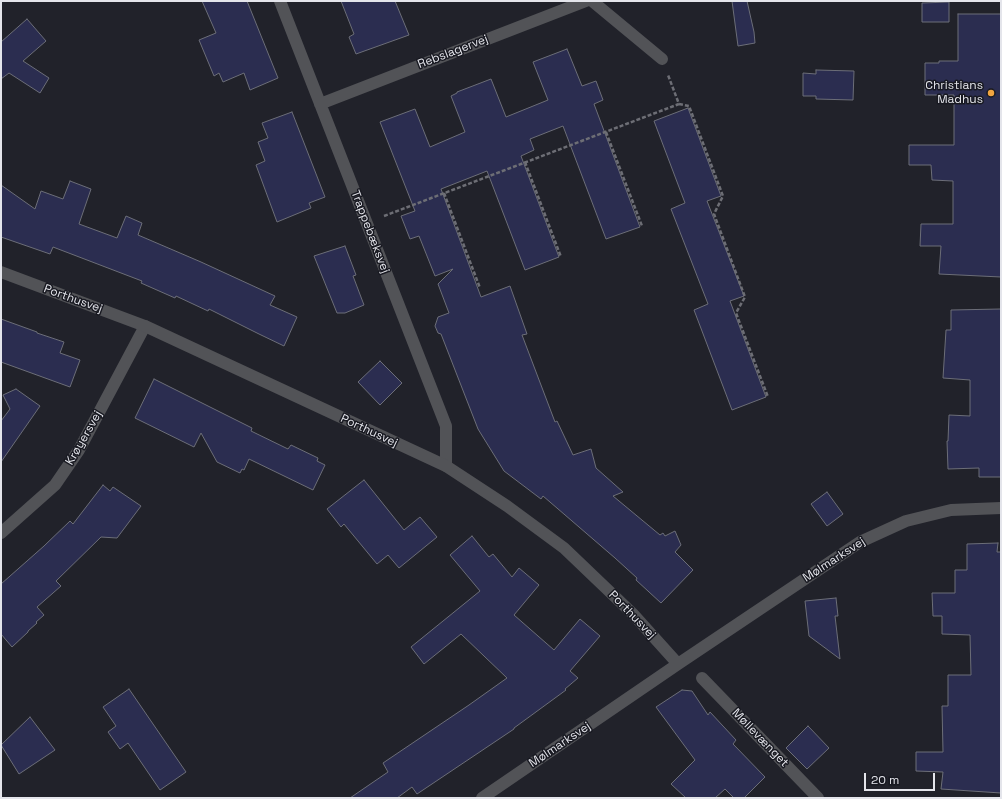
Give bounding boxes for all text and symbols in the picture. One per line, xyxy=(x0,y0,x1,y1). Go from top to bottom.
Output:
street label: Rebslagervej xyxy=(416,32,490,72)
place label: Christians Madhus xyxy=(925,79,983,107)
marker: Christians Madhus xyxy=(986,88,996,98)
street label: Trappebæksvej xyxy=(348,189,392,275)
street label: Porthusvej xyxy=(42,282,104,316)
street label: Krøyersvej xyxy=(63,408,105,468)
street label: Porthusvej xyxy=(338,411,400,451)
street label: Mølmarksvej xyxy=(800,535,868,585)
street label: Porthusvej xyxy=(605,588,659,642)
street label: Møllevænget xyxy=(729,706,791,770)
street label: Mølmarksvej xyxy=(526,719,594,771)
scale bar xyxy=(866,765,937,791)
text: 20 m xyxy=(871,772,899,788)

